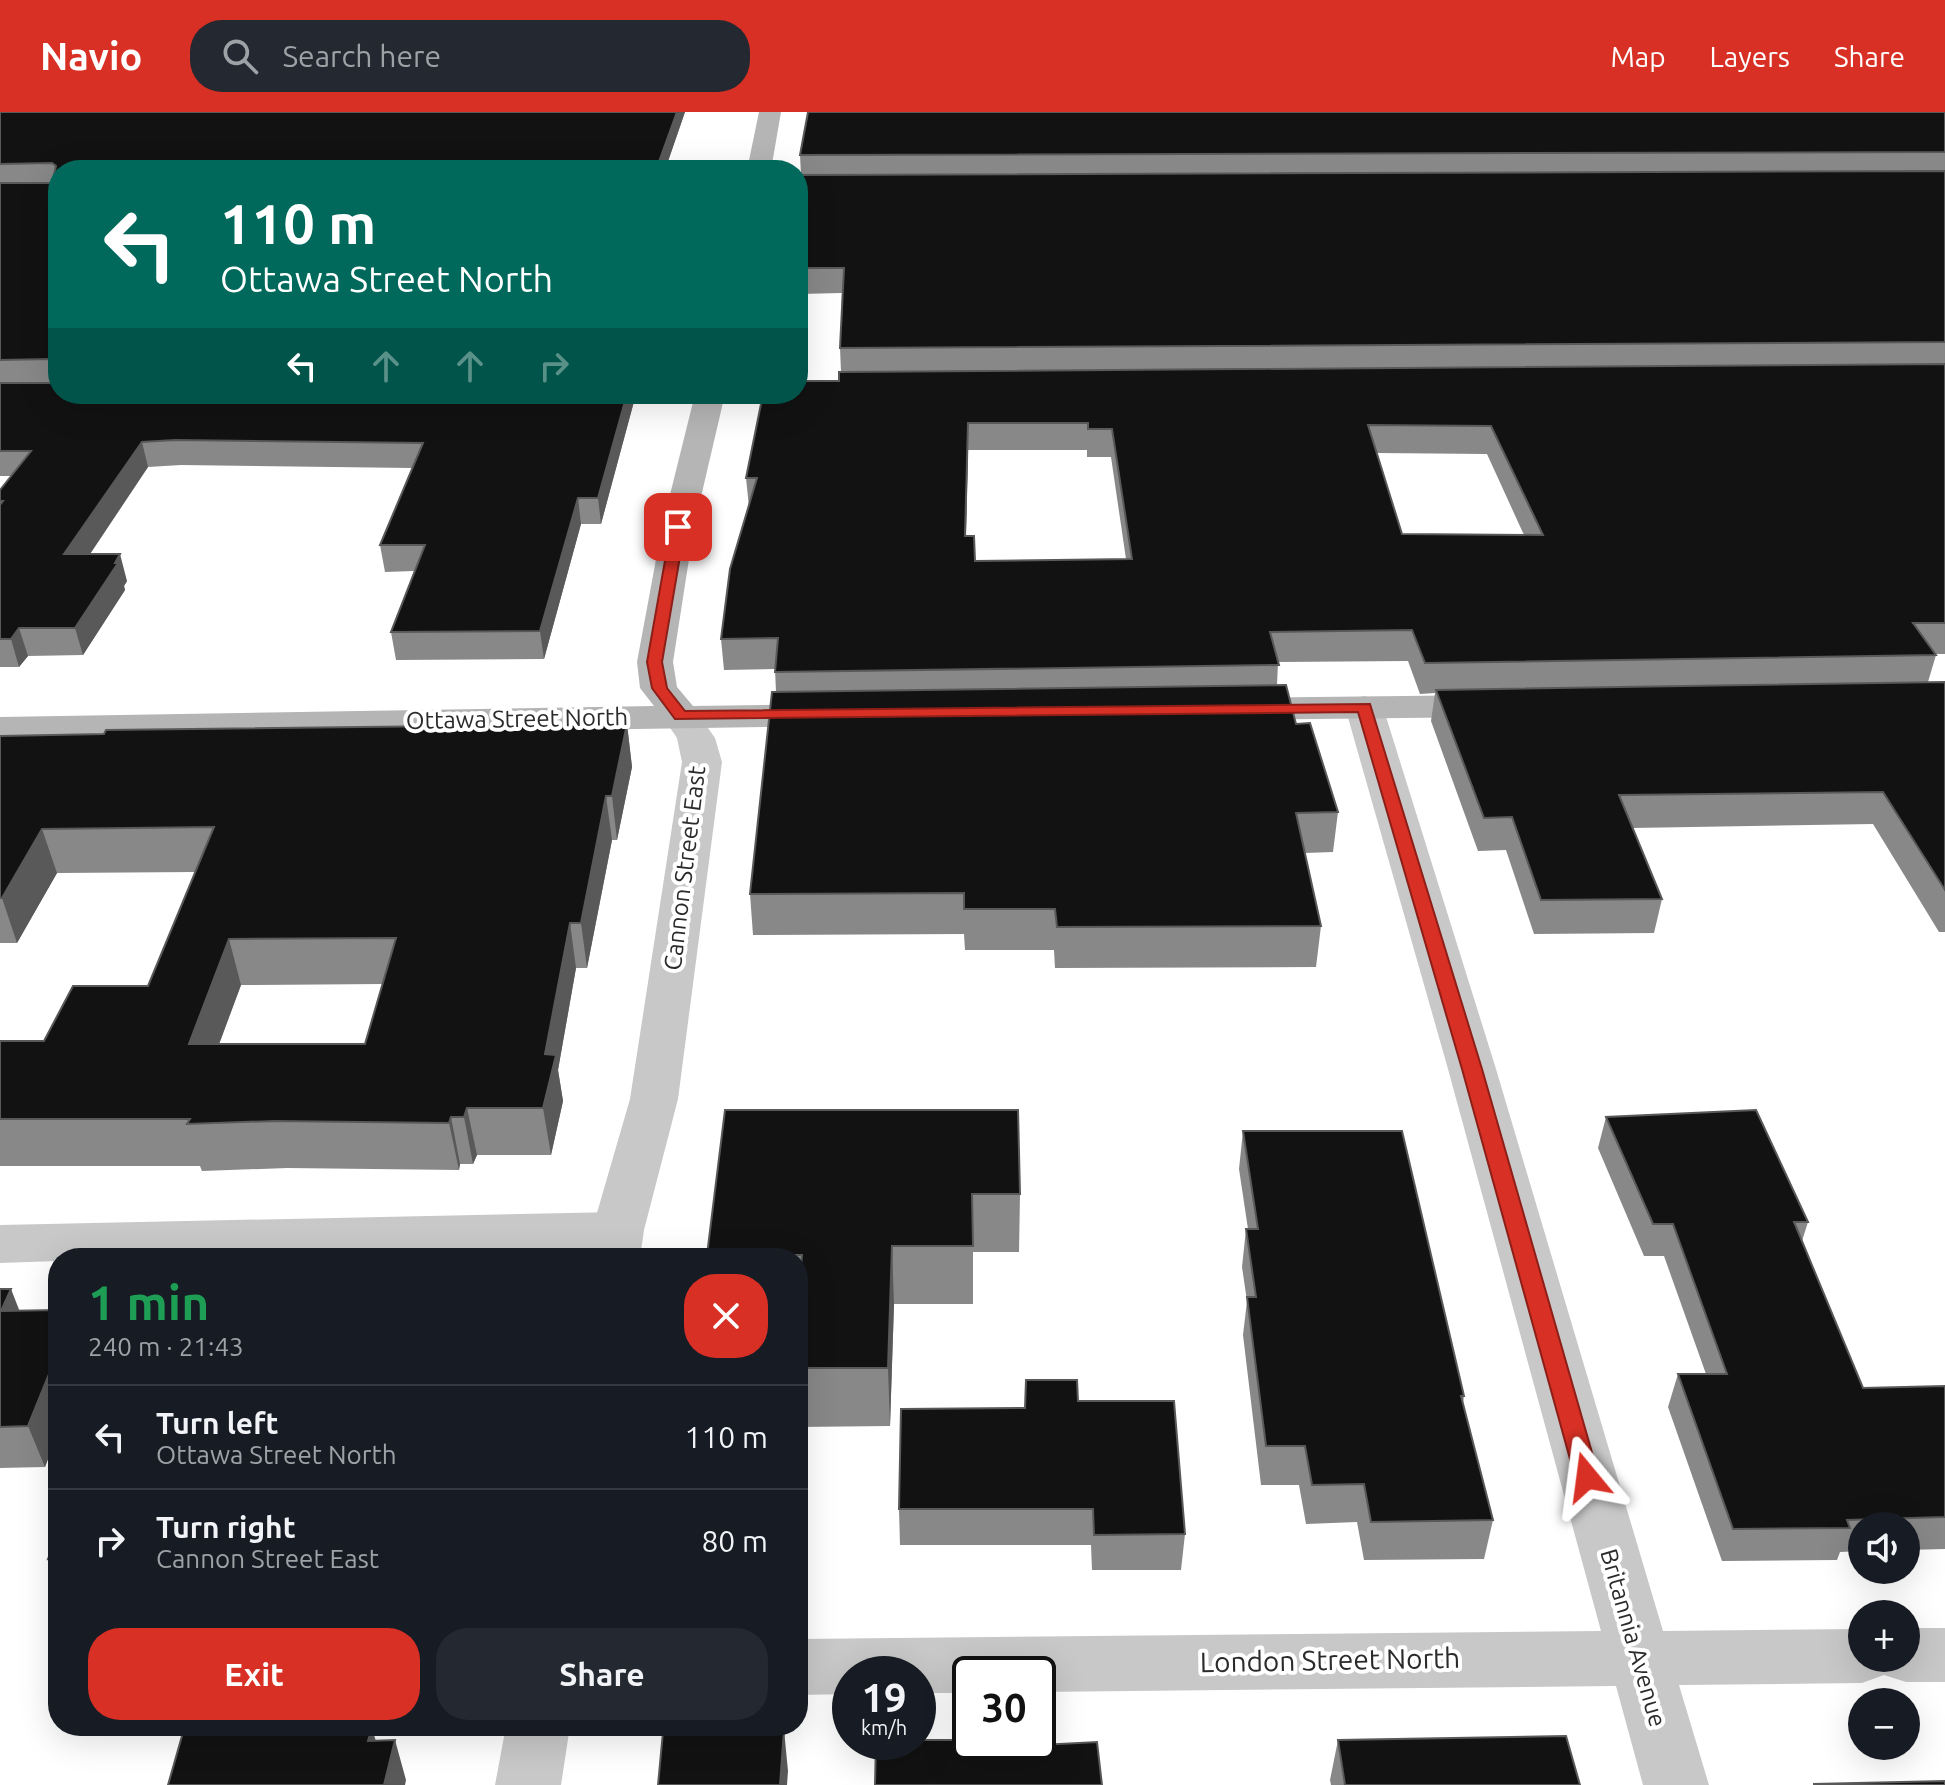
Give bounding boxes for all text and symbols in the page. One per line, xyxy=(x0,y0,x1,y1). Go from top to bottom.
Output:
search box xyxy=(190,20,750,92)
icon: search xyxy=(218,34,262,78)
text: Navio xyxy=(40,35,142,77)
text: Search here xyxy=(282,39,441,73)
text: Map xyxy=(1610,41,1666,72)
text: Layers xyxy=(1710,41,1790,72)
text: Share xyxy=(1834,41,1905,72)
icon: left xyxy=(88,192,192,296)
text: 110 m xyxy=(220,192,376,255)
text: Ottawa Street North xyxy=(220,258,553,299)
icon: left xyxy=(280,344,324,388)
icon: ahead xyxy=(364,344,408,388)
icon: ahead xyxy=(448,344,492,388)
icon: right xyxy=(532,344,576,388)
pin xyxy=(644,493,712,561)
icon: arrive xyxy=(656,505,700,549)
street label: Ottawa Street North xyxy=(406,703,628,734)
street label: Cannon Street East xyxy=(659,764,711,972)
button: close xyxy=(684,1274,768,1358)
text: 1 min xyxy=(88,1275,209,1329)
text: 240 m · 21:43 xyxy=(88,1332,244,1361)
text: Turn left xyxy=(156,1406,278,1440)
icon: left xyxy=(88,1415,132,1459)
text: 110 m xyxy=(684,1420,768,1454)
position arrow xyxy=(1545,1435,1629,1519)
text: Ottawa Street North xyxy=(156,1440,397,1469)
text: Turn right xyxy=(156,1510,296,1544)
map controls xyxy=(1848,1512,1920,1760)
button: sound xyxy=(1848,1512,1920,1584)
icon: right xyxy=(88,1519,132,1563)
text: 80 m xyxy=(701,1524,768,1558)
text: Cannon Street East xyxy=(156,1544,379,1573)
street label: Britannia Avenue xyxy=(1595,1546,1672,1730)
button: + xyxy=(1848,1600,1920,1672)
button: Exit xyxy=(88,1628,420,1720)
button: Share xyxy=(436,1628,768,1720)
street label: London Street North xyxy=(1200,1642,1460,1677)
speed limit sign: 30 xyxy=(952,1656,1056,1760)
text: 19 xyxy=(861,1675,907,1720)
button: − xyxy=(1848,1688,1920,1760)
text: km/h xyxy=(861,1716,907,1739)

